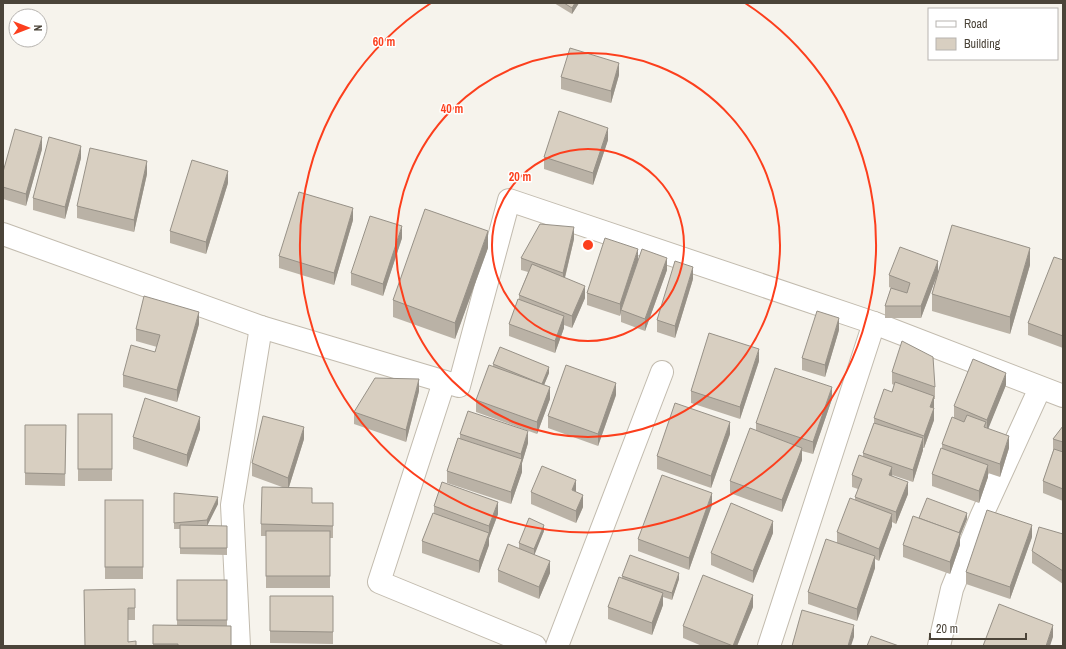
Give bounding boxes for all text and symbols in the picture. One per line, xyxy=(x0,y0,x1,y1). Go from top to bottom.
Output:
north arrow xyxy=(8,8,48,48)
legend xyxy=(928,8,1058,60)
text: Road xyxy=(964,16,988,32)
text: N xyxy=(31,25,45,31)
text: 60 m xyxy=(373,34,395,50)
text: Building xyxy=(964,36,1001,52)
text: 40 m xyxy=(441,101,463,117)
text: 20 m xyxy=(509,169,531,185)
centre of rings xyxy=(581,238,595,252)
scale bar xyxy=(930,615,1026,641)
text: 20 m xyxy=(936,621,958,637)

